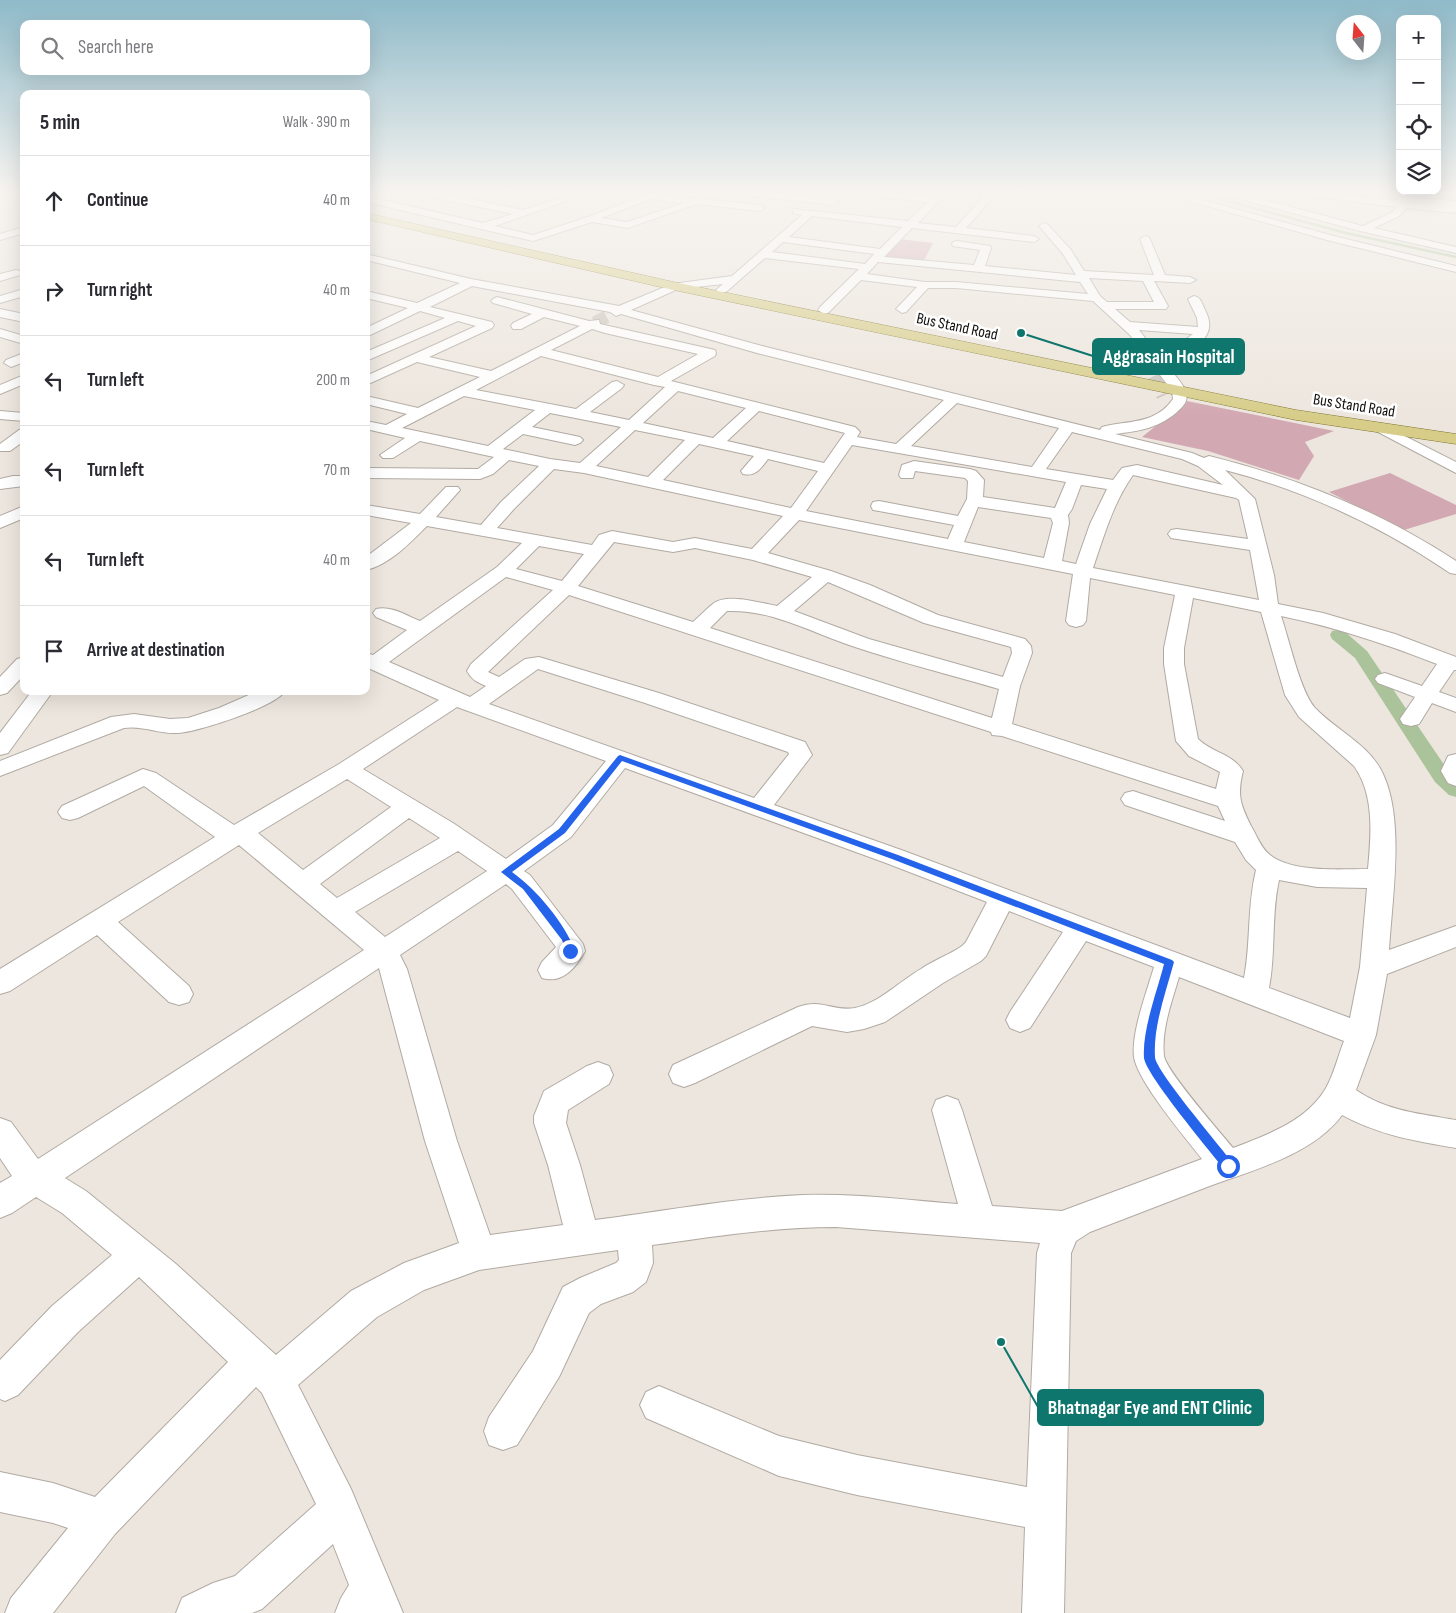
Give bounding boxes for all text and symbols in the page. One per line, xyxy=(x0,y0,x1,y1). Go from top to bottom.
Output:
north arrow xyxy=(1336,15,1381,60)
map controls xyxy=(1396,15,1441,195)
button: + xyxy=(1396,15,1441,60)
search box xyxy=(20,20,370,75)
icon: search xyxy=(38,34,66,62)
text: Search here xyxy=(78,36,154,59)
button: − xyxy=(1396,60,1441,105)
button: locate xyxy=(1396,105,1441,150)
text: 5 min xyxy=(40,110,80,135)
text: Walk · 390 m xyxy=(283,113,350,132)
button: layers xyxy=(1396,150,1441,195)
icon: ahead xyxy=(40,187,68,215)
text: Continue xyxy=(87,189,148,212)
text: 40 m xyxy=(323,191,350,210)
icon: right xyxy=(40,277,68,305)
text: Turn right xyxy=(87,279,152,302)
text: 40 m xyxy=(323,281,350,300)
street label: Bus Stand Road xyxy=(915,309,999,345)
callout: Aggrasain Hospital xyxy=(1093,339,1244,374)
text: Aggrasain Hospital xyxy=(1102,345,1235,369)
icon: left xyxy=(40,367,68,395)
text: Turn left xyxy=(87,369,144,392)
text: 200 m xyxy=(316,371,350,390)
street label: Bus Stand Road xyxy=(1312,390,1396,422)
icon: left xyxy=(40,457,68,485)
text: Turn left xyxy=(87,459,144,482)
text: 70 m xyxy=(324,461,350,480)
icon: left xyxy=(40,547,68,575)
text: Turn left xyxy=(87,549,144,572)
text: 40 m xyxy=(323,551,350,570)
icon: arrive xyxy=(40,637,68,665)
text: Arrive at destination xyxy=(87,639,225,662)
route end xyxy=(559,940,582,963)
route start xyxy=(1217,1155,1240,1178)
callout: Bhatnagar Eye and ENT Clinic xyxy=(1038,1390,1263,1425)
text: Bhatnagar Eye and ENT Clinic xyxy=(1048,1396,1252,1420)

